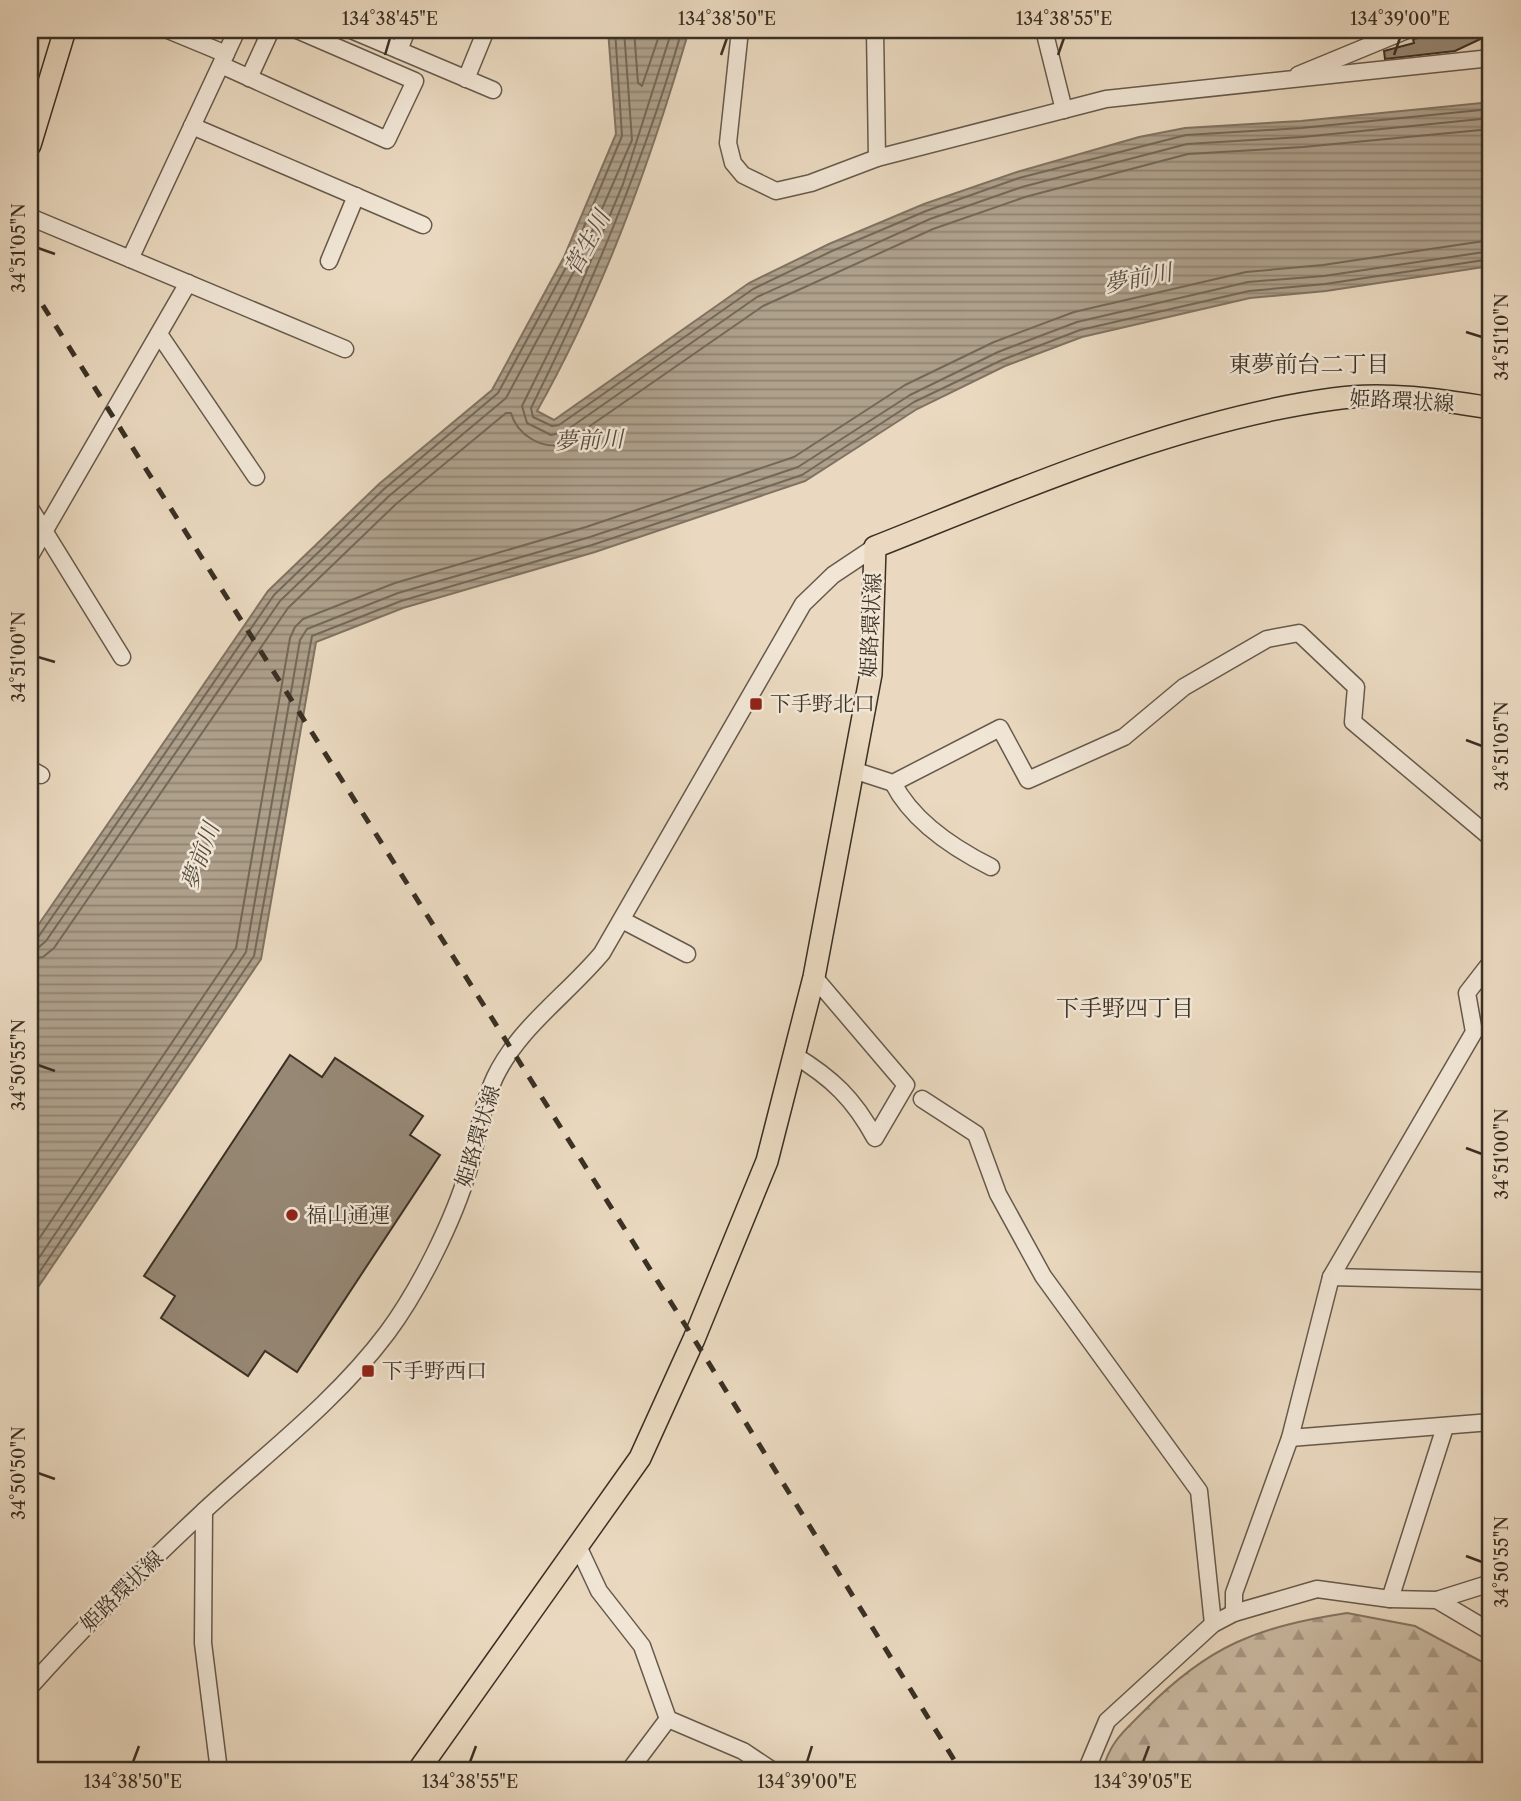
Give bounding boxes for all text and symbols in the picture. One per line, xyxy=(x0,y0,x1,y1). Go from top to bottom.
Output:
text: 134°38'45"E xyxy=(342,8,438,30)
text: 134°38'50"E xyxy=(678,8,776,30)
text: 134°38'55"E xyxy=(1016,8,1112,30)
text: 134°39'00"E xyxy=(1350,8,1450,30)
text: 34°51'05"N xyxy=(8,203,30,293)
water label: 菅生川 xyxy=(558,203,617,280)
water label: 夢前川 xyxy=(1101,257,1177,298)
text: 34°51'10"N xyxy=(1491,293,1513,381)
district label: 東夢前台二丁目 xyxy=(1229,350,1390,378)
street label: 姫路環状線 xyxy=(1349,385,1455,416)
water label: 夢前川 xyxy=(554,425,627,455)
street label: 姫路環状線 xyxy=(855,572,886,678)
text: 34°51'00"N xyxy=(8,611,30,703)
place label: 下手野北口 xyxy=(770,691,875,716)
marker: 下手野北口 xyxy=(748,696,764,712)
text: 34°51'05"N xyxy=(1491,701,1513,791)
water label: 夢前川 xyxy=(175,816,226,893)
district label: 下手野四丁目 xyxy=(1056,994,1194,1022)
text: 34°50'55"N xyxy=(8,1019,30,1111)
street label: 姫路環状線 xyxy=(450,1082,505,1190)
text: 34°51'00"N xyxy=(1491,1108,1513,1200)
place label: 福山通運 xyxy=(306,1202,390,1227)
marker: 福山通運 xyxy=(284,1207,300,1223)
place label: 下手野西口 xyxy=(382,1358,487,1383)
marker: 下手野西口 xyxy=(360,1363,376,1379)
text: 34°50'50"N xyxy=(8,1426,30,1520)
text: 34°50'55"N xyxy=(1491,1516,1513,1608)
street label: 姫路環状線 xyxy=(75,1545,168,1636)
text: 134°38'50"E xyxy=(84,1771,182,1793)
text: 134°38'55"E xyxy=(422,1771,518,1793)
text: 134°39'00"E xyxy=(757,1771,857,1793)
text: 134°39'05"E xyxy=(1094,1771,1192,1793)

